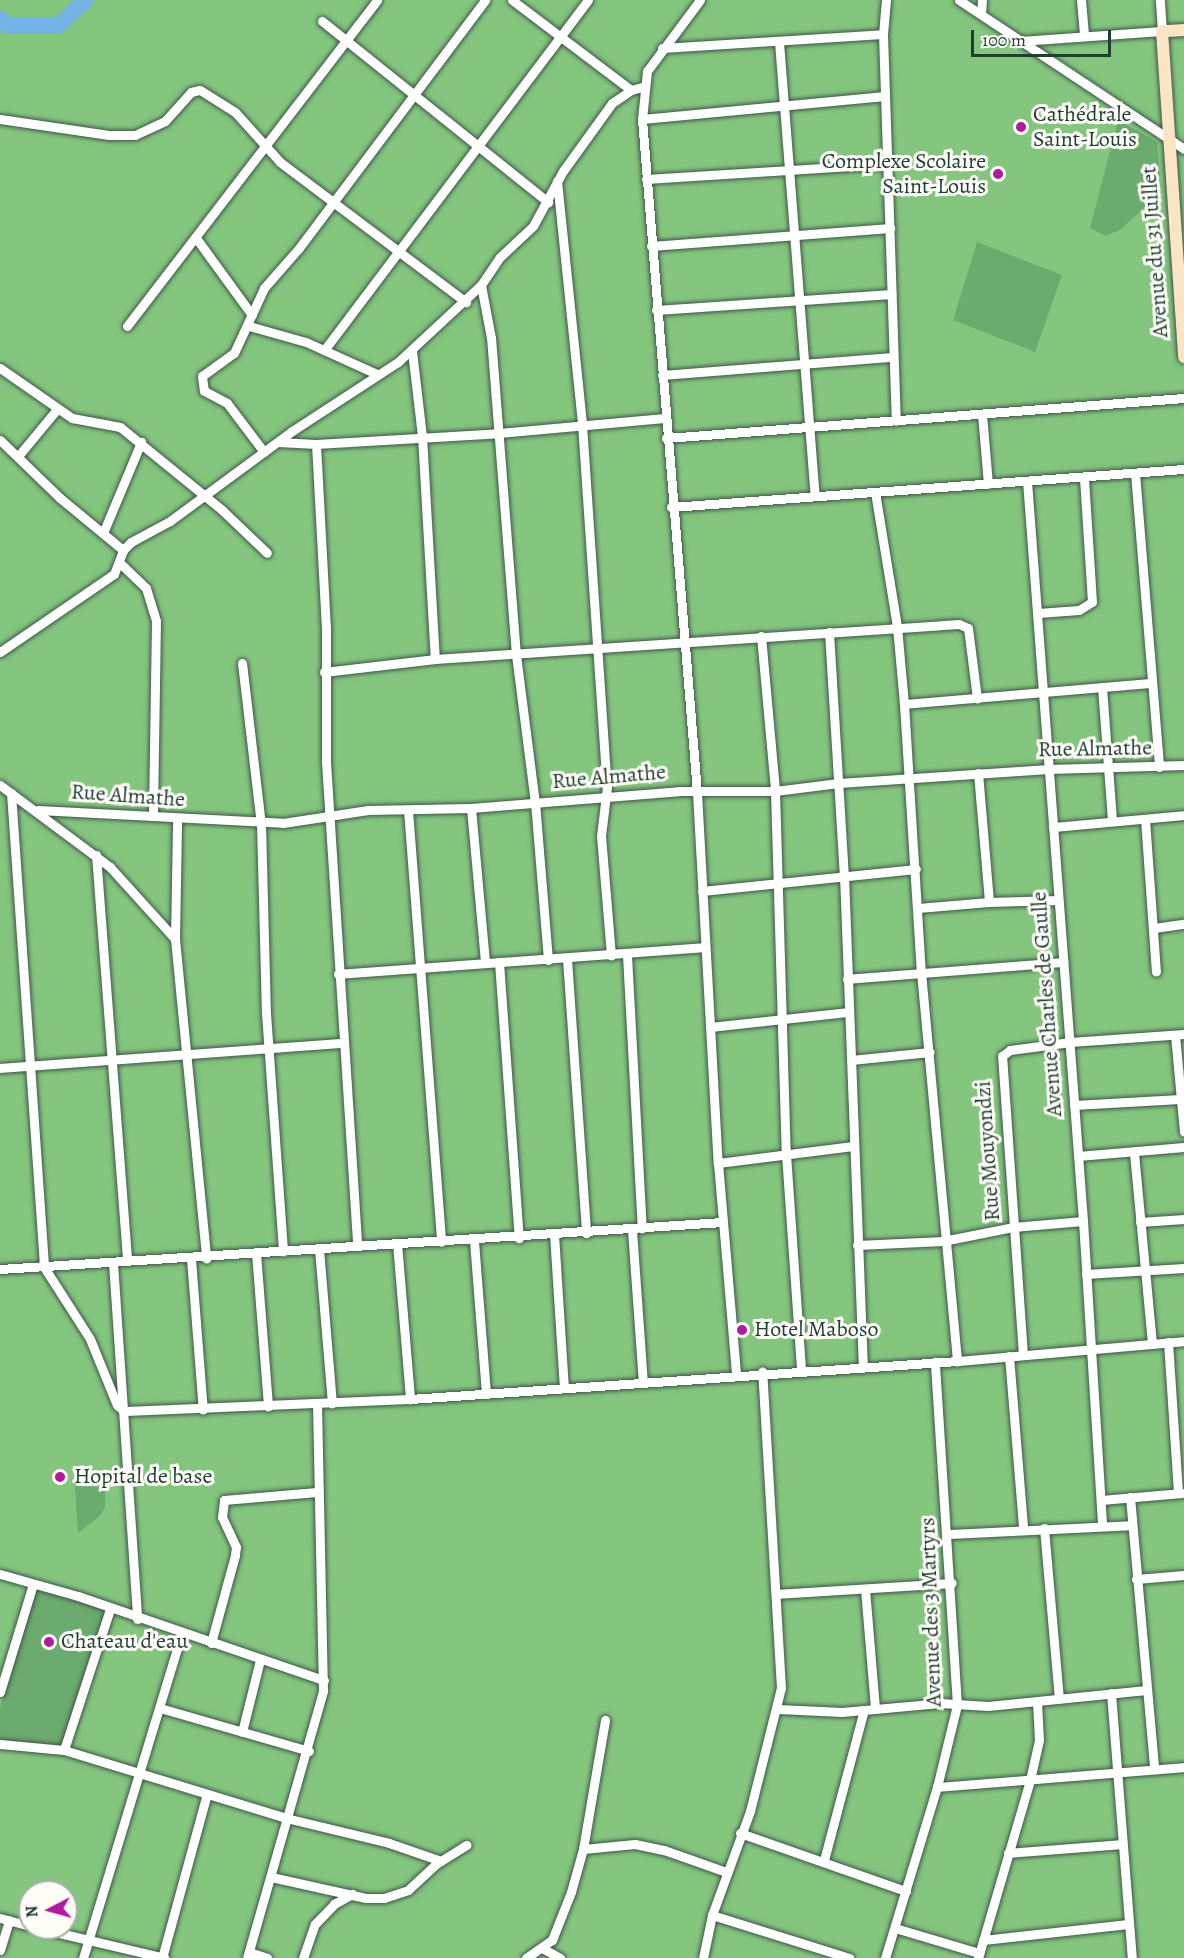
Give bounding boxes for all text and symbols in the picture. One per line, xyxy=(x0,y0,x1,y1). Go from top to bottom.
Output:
scale bar xyxy=(974,18,1114,56)
text: 100 m xyxy=(982,28,1026,52)
place label: Cathédrale Saint-Louis xyxy=(1033,101,1137,152)
marker: Cathédrale Saint-Louis xyxy=(1014,120,1028,134)
place label: Complexe Scolaire Saint-Louis xyxy=(822,148,986,200)
street label: Avenue du 31 Juillet xyxy=(1136,166,1174,338)
marker: Complexe Scolaire Saint-Louis xyxy=(991,167,1005,181)
street label: Rue Almathe xyxy=(1038,735,1152,763)
street label: Rue Almathe xyxy=(551,759,667,795)
street label: Rue Almathe xyxy=(70,779,186,813)
street label: Avenue Charles de Gaulle xyxy=(1026,890,1068,1118)
street label: Rue Mouyondzi xyxy=(970,1080,1006,1222)
place label: Hotel Maboso xyxy=(754,1317,879,1343)
marker: Hotel Maboso xyxy=(735,1323,749,1337)
place label: Hopital de base xyxy=(74,1464,212,1490)
marker: Hopital de base xyxy=(51,1468,69,1486)
street label: Avenue des 3 Martyrs xyxy=(914,1517,948,1707)
place label: Chateau d'eau xyxy=(61,1629,188,1655)
marker: Chateau d'eau xyxy=(42,1635,56,1649)
north arrow xyxy=(18,1880,78,1940)
text: N xyxy=(21,1905,44,1919)

